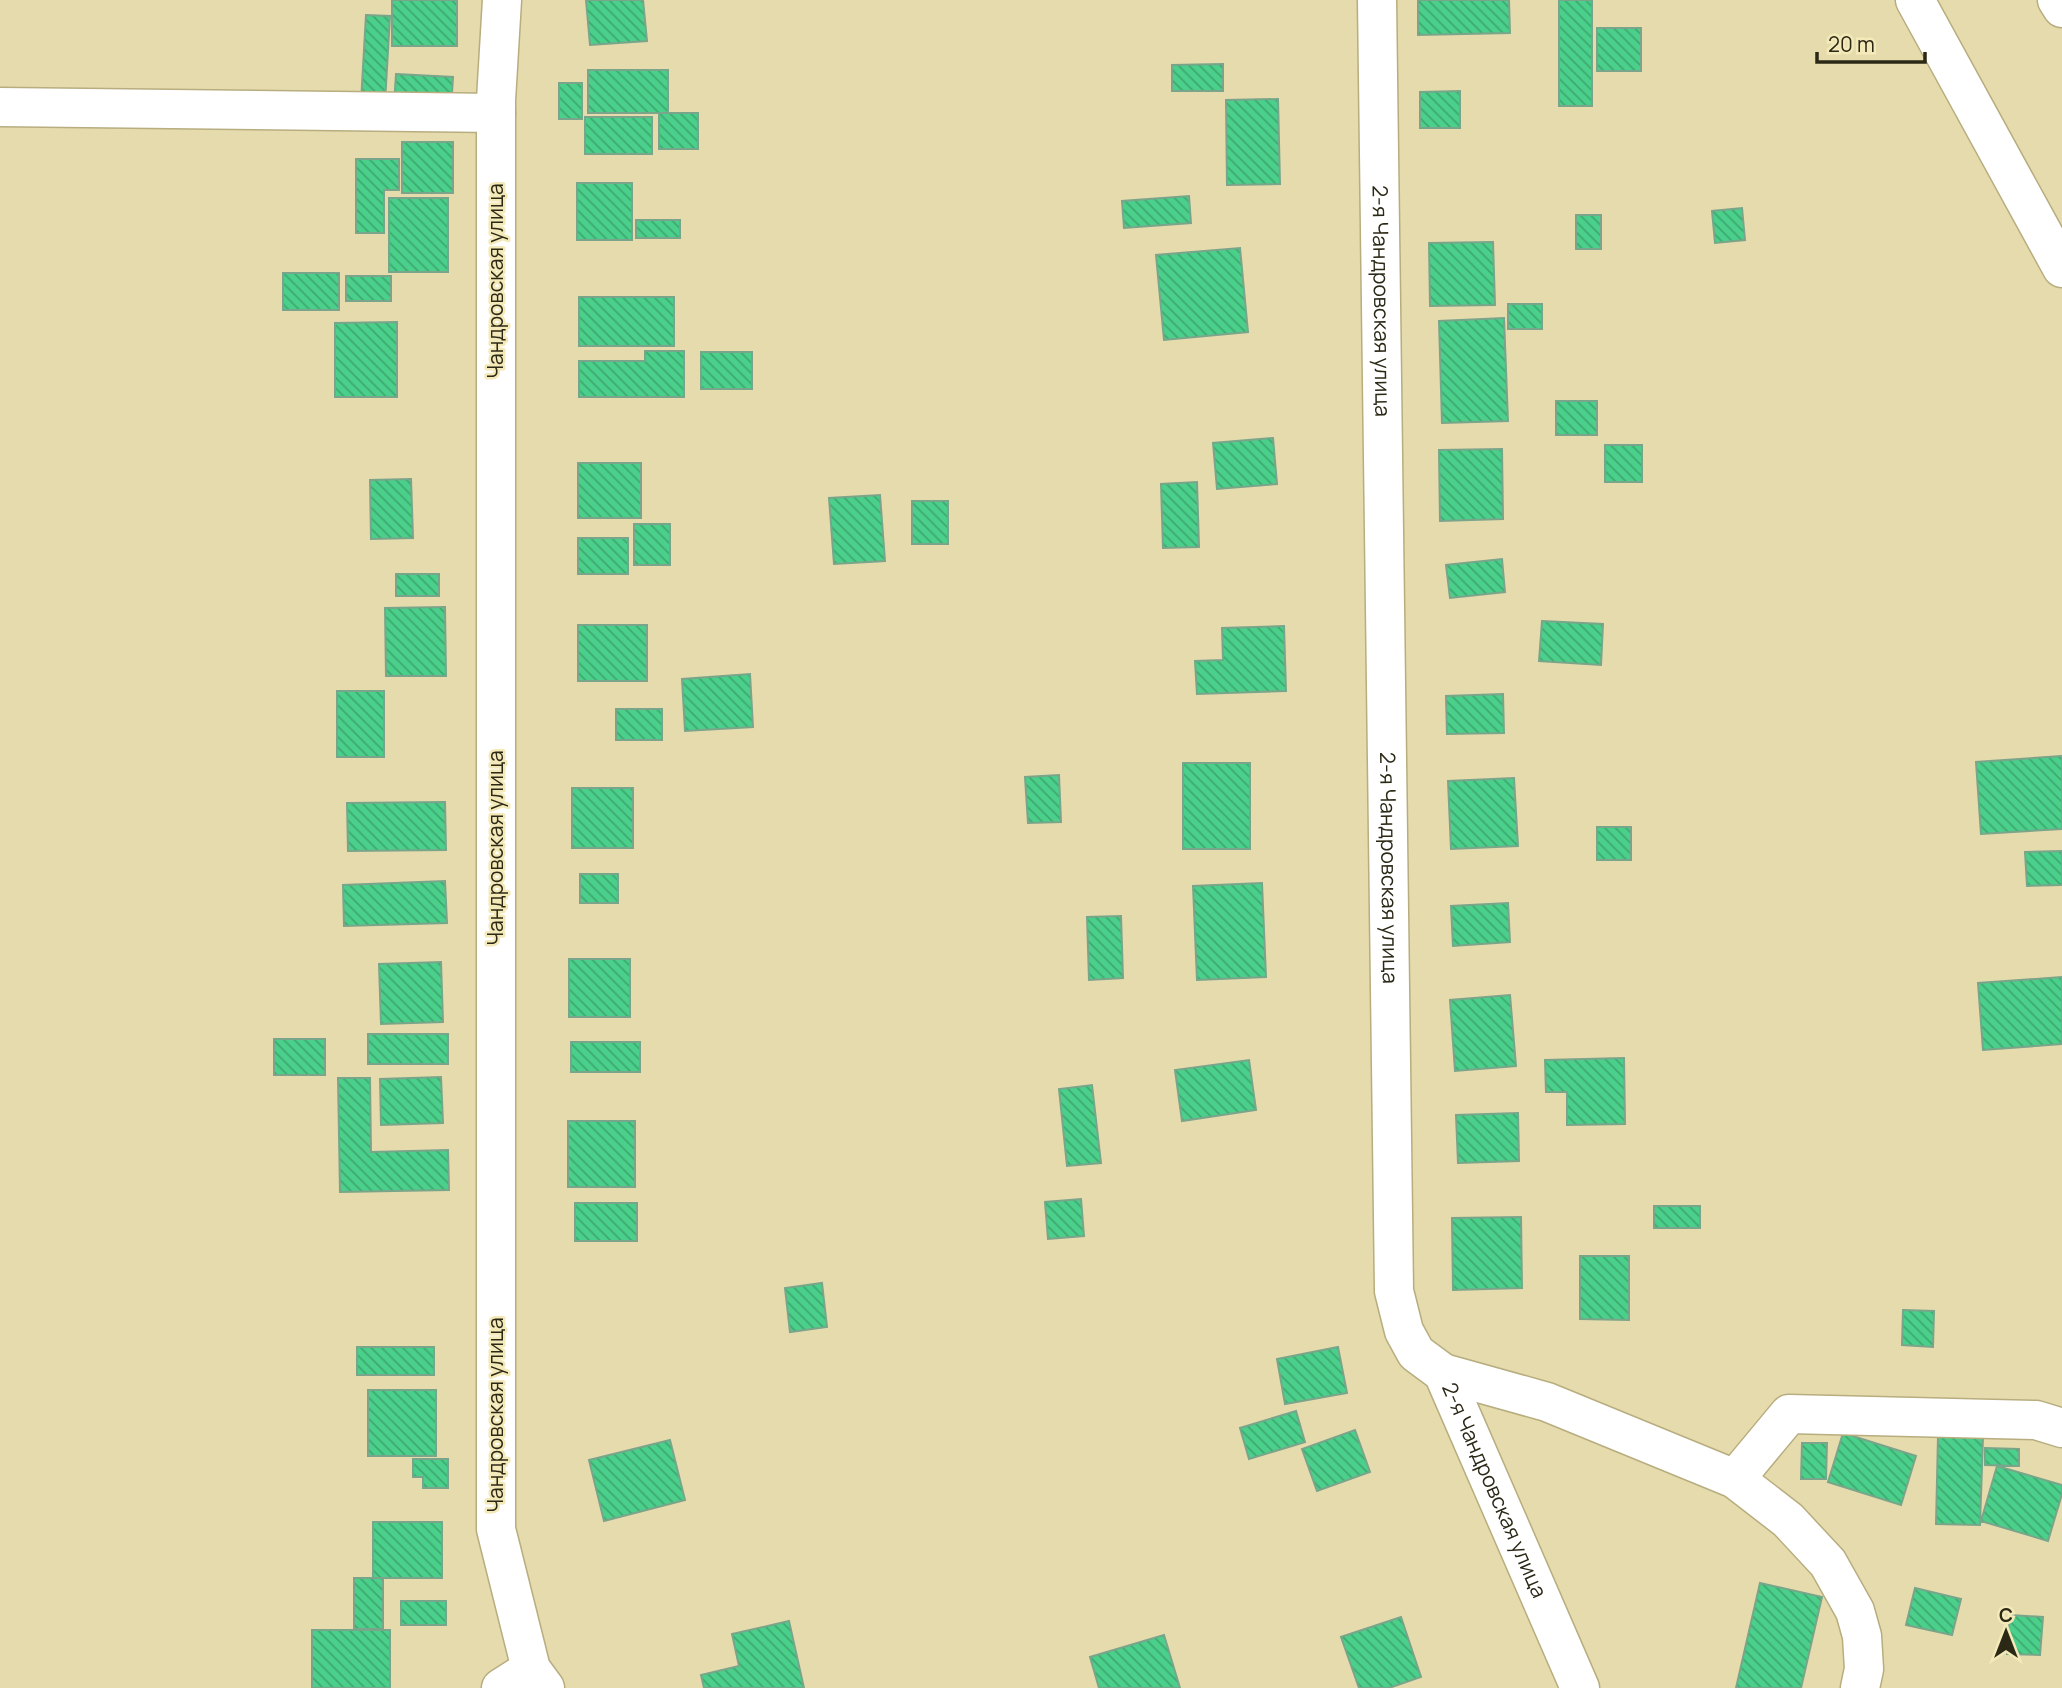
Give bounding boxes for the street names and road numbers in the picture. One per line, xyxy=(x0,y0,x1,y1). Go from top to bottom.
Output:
street label: Чандровская улица xyxy=(481,183,509,379)
street label: 2-я Чандровская улица xyxy=(1366,185,1397,417)
street label: Чандровская улица xyxy=(481,750,509,946)
street label: 2-я Чандровская улица xyxy=(1374,752,1405,984)
street label: Чандровская улица xyxy=(481,1317,509,1513)
street label: 2-я Чандровская улица xyxy=(1436,1378,1554,1602)

